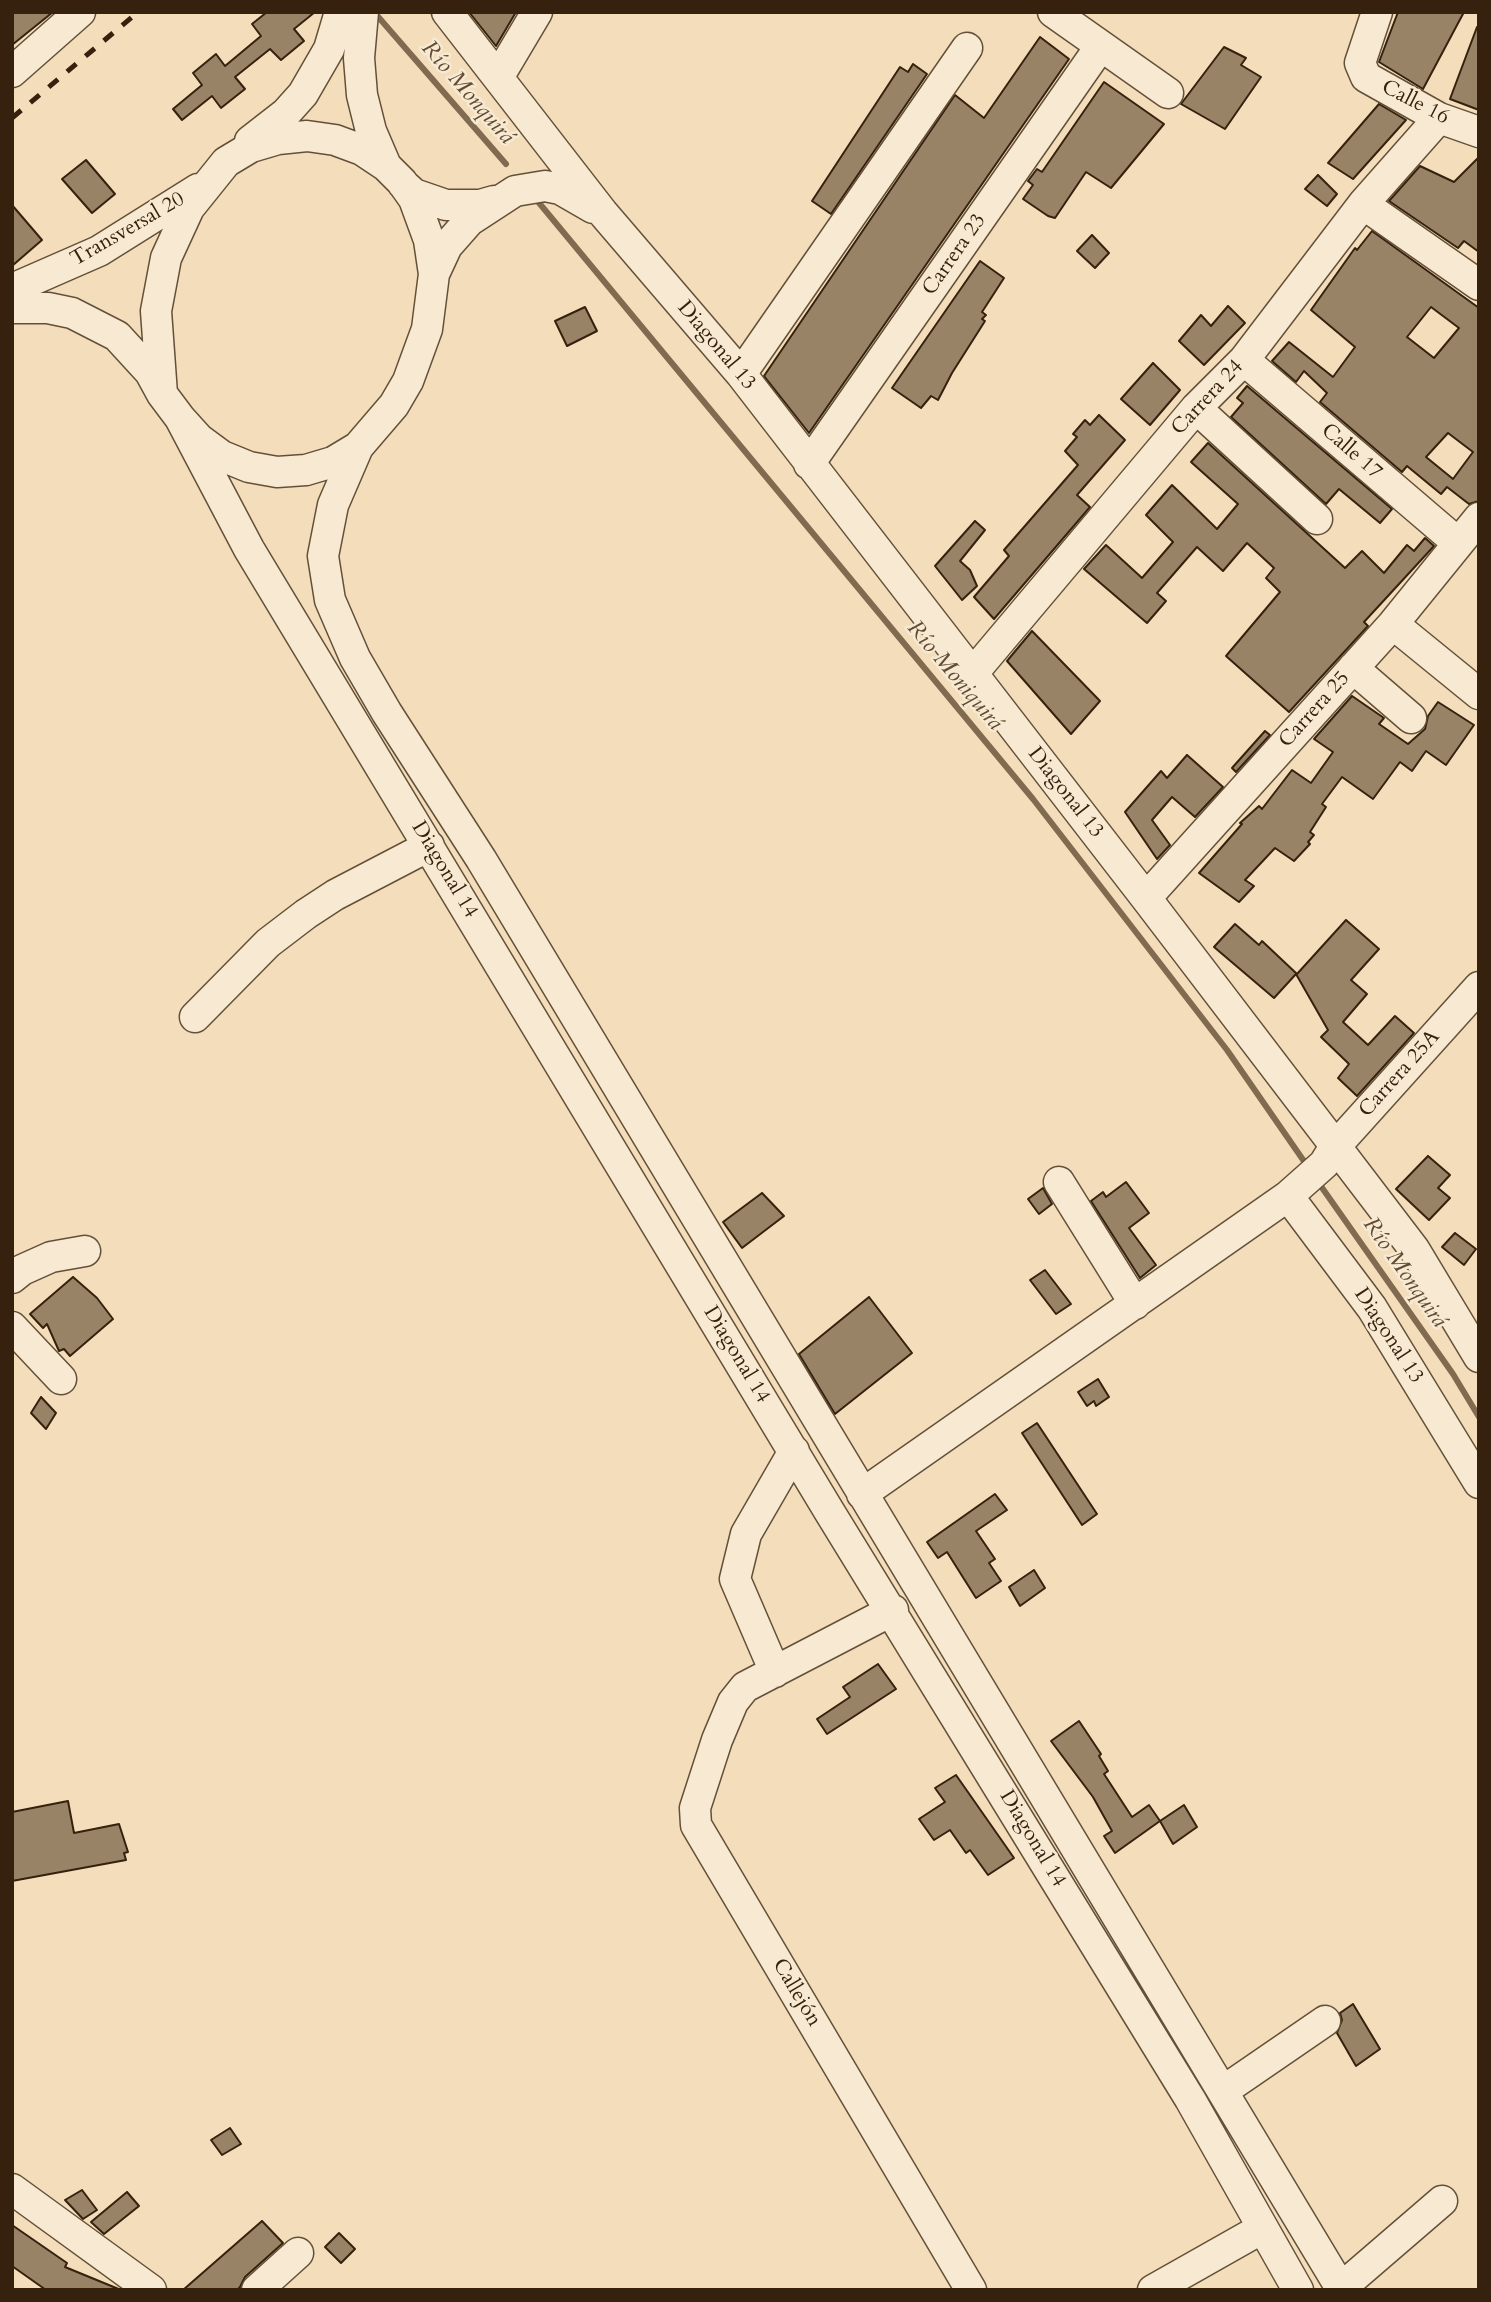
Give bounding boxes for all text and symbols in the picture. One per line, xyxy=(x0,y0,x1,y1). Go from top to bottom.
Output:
water label: Río Monquirá xyxy=(415,36,519,150)
street label: Calle 16 xyxy=(1377,75,1453,131)
street label: Transversal 20 xyxy=(66,187,190,273)
street label: Carrera 23 xyxy=(918,209,992,301)
street label: Diagonal 13 xyxy=(671,296,761,396)
street label: Carrera 24 xyxy=(1167,355,1249,441)
street label: Calle 17 xyxy=(1315,419,1387,485)
water label: Río Moniquirá xyxy=(900,616,1008,736)
street label: Carrera 25 xyxy=(1274,667,1356,753)
street label: Diagonal 13 xyxy=(1022,742,1108,844)
street label: Diagonal 14 xyxy=(405,817,483,923)
street label: Carrera 25A xyxy=(1354,1025,1446,1123)
water label: Río Monquirá xyxy=(1356,1213,1452,1333)
street label: Diagonal 13 xyxy=(1348,1284,1428,1388)
street label: Diagonal 14 xyxy=(697,1302,775,1408)
street label: Diagonal 14 xyxy=(993,1786,1071,1892)
street label: Callejón xyxy=(766,1955,826,2031)

